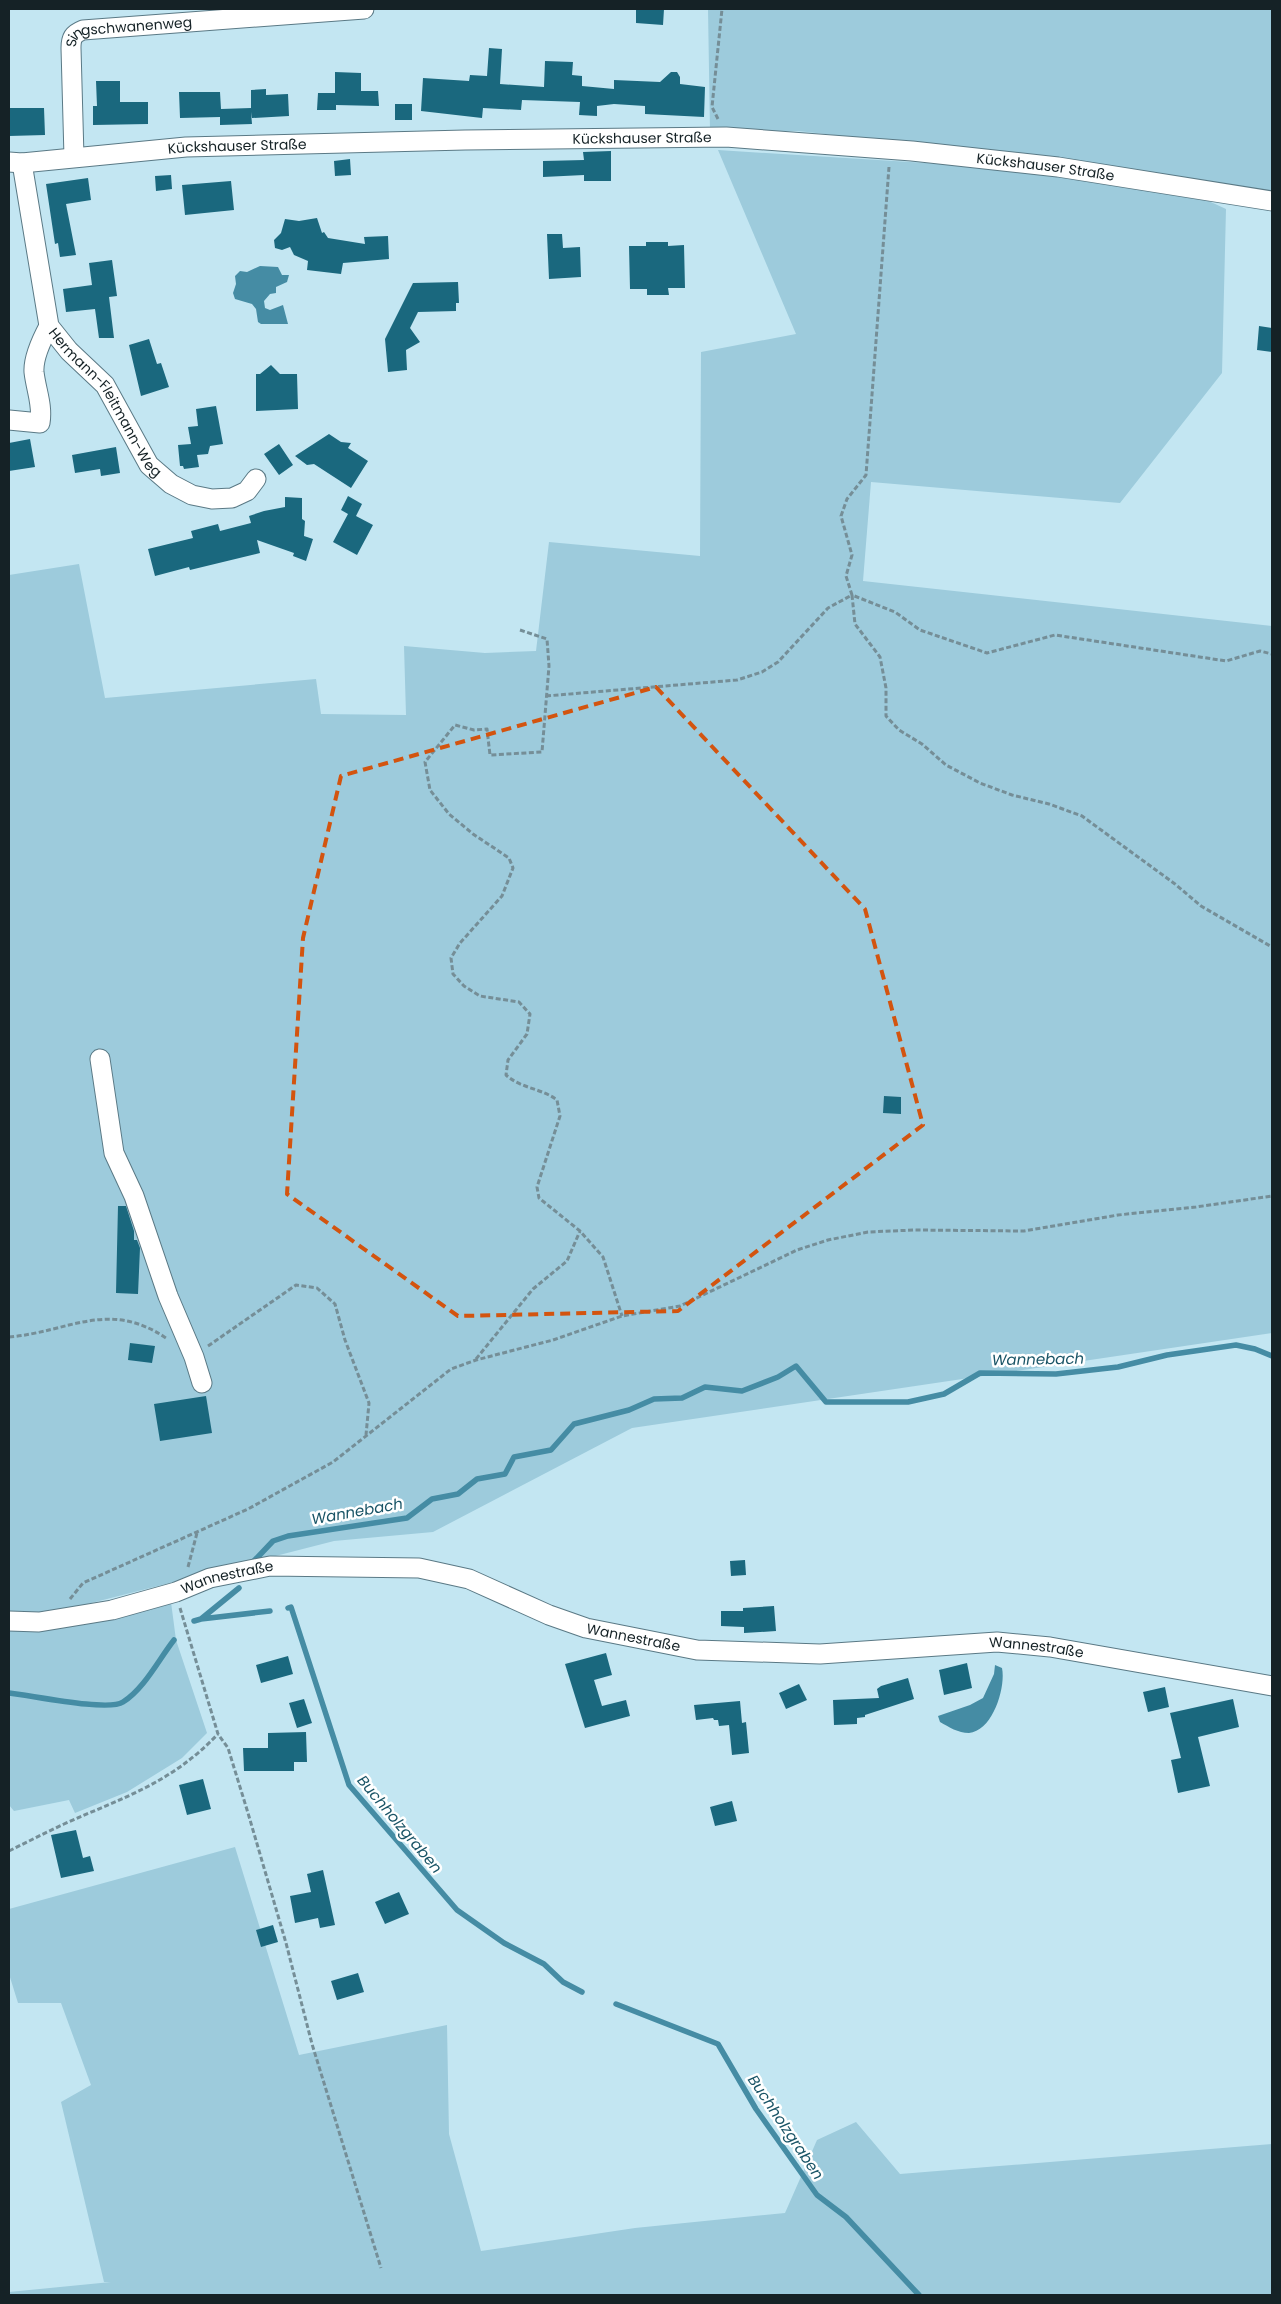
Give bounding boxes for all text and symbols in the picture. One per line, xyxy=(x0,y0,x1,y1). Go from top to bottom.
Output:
street label: Singschwanenweg xyxy=(61,12,193,48)
street label: Kückshauser Straße xyxy=(572,127,712,149)
street label: Kückshauser Straße xyxy=(167,134,307,159)
street label: Kückshauser Straße xyxy=(976,148,1116,186)
street label: Hermann-Fleitmann-Weg xyxy=(44,323,166,482)
water label: Wannebach xyxy=(992,1348,1084,1370)
water label: Wannebach xyxy=(310,1493,404,1529)
street label: Wannestraße xyxy=(178,1556,275,1599)
street label: Wannestraße xyxy=(585,1618,682,1657)
street label: Wannestraße xyxy=(989,1632,1086,1663)
water label: Buchholzgraben xyxy=(353,1770,447,1878)
water label: Buchholzgraben xyxy=(743,2070,829,2184)

